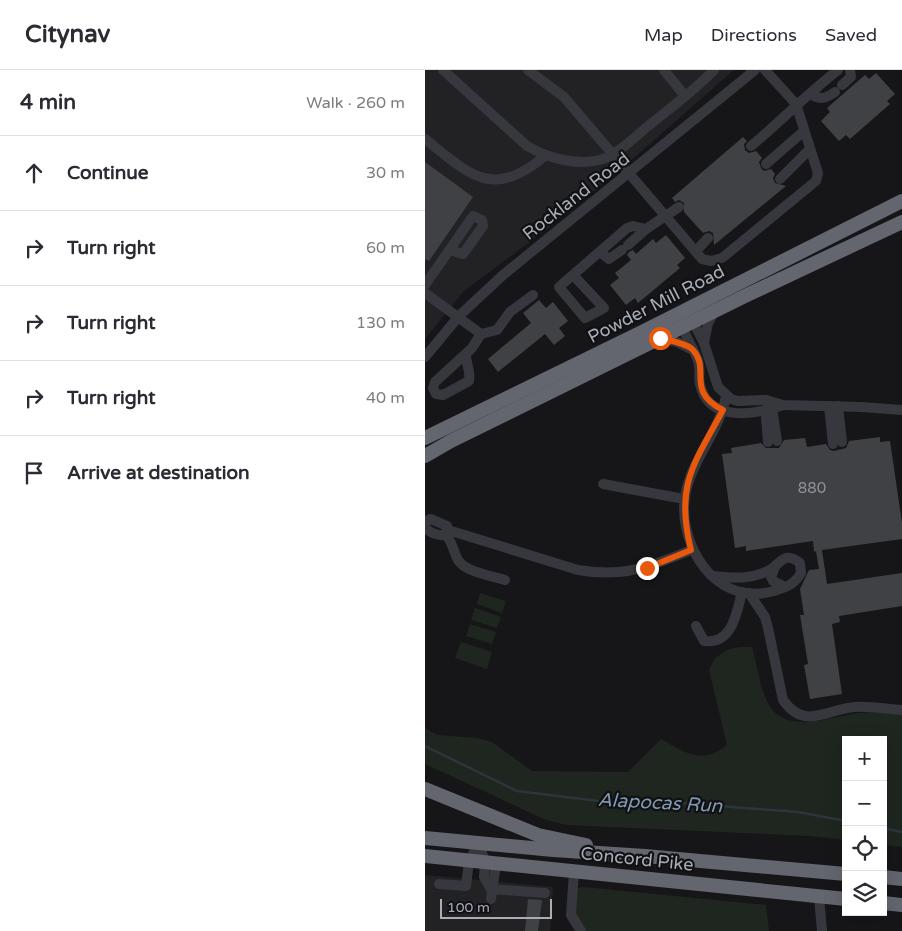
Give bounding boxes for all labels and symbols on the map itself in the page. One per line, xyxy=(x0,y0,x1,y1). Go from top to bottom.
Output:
street label: Rockland Road xyxy=(518,147,634,245)
street label: Powder Mill Road xyxy=(584,260,728,348)
route start xyxy=(649,327,672,350)
house number: 880 xyxy=(798,479,826,497)
route end xyxy=(636,557,659,580)
water label: Alapocas Run xyxy=(597,789,723,817)
street label: Concord Pike xyxy=(579,842,695,876)
scale bar xyxy=(440,896,553,919)

